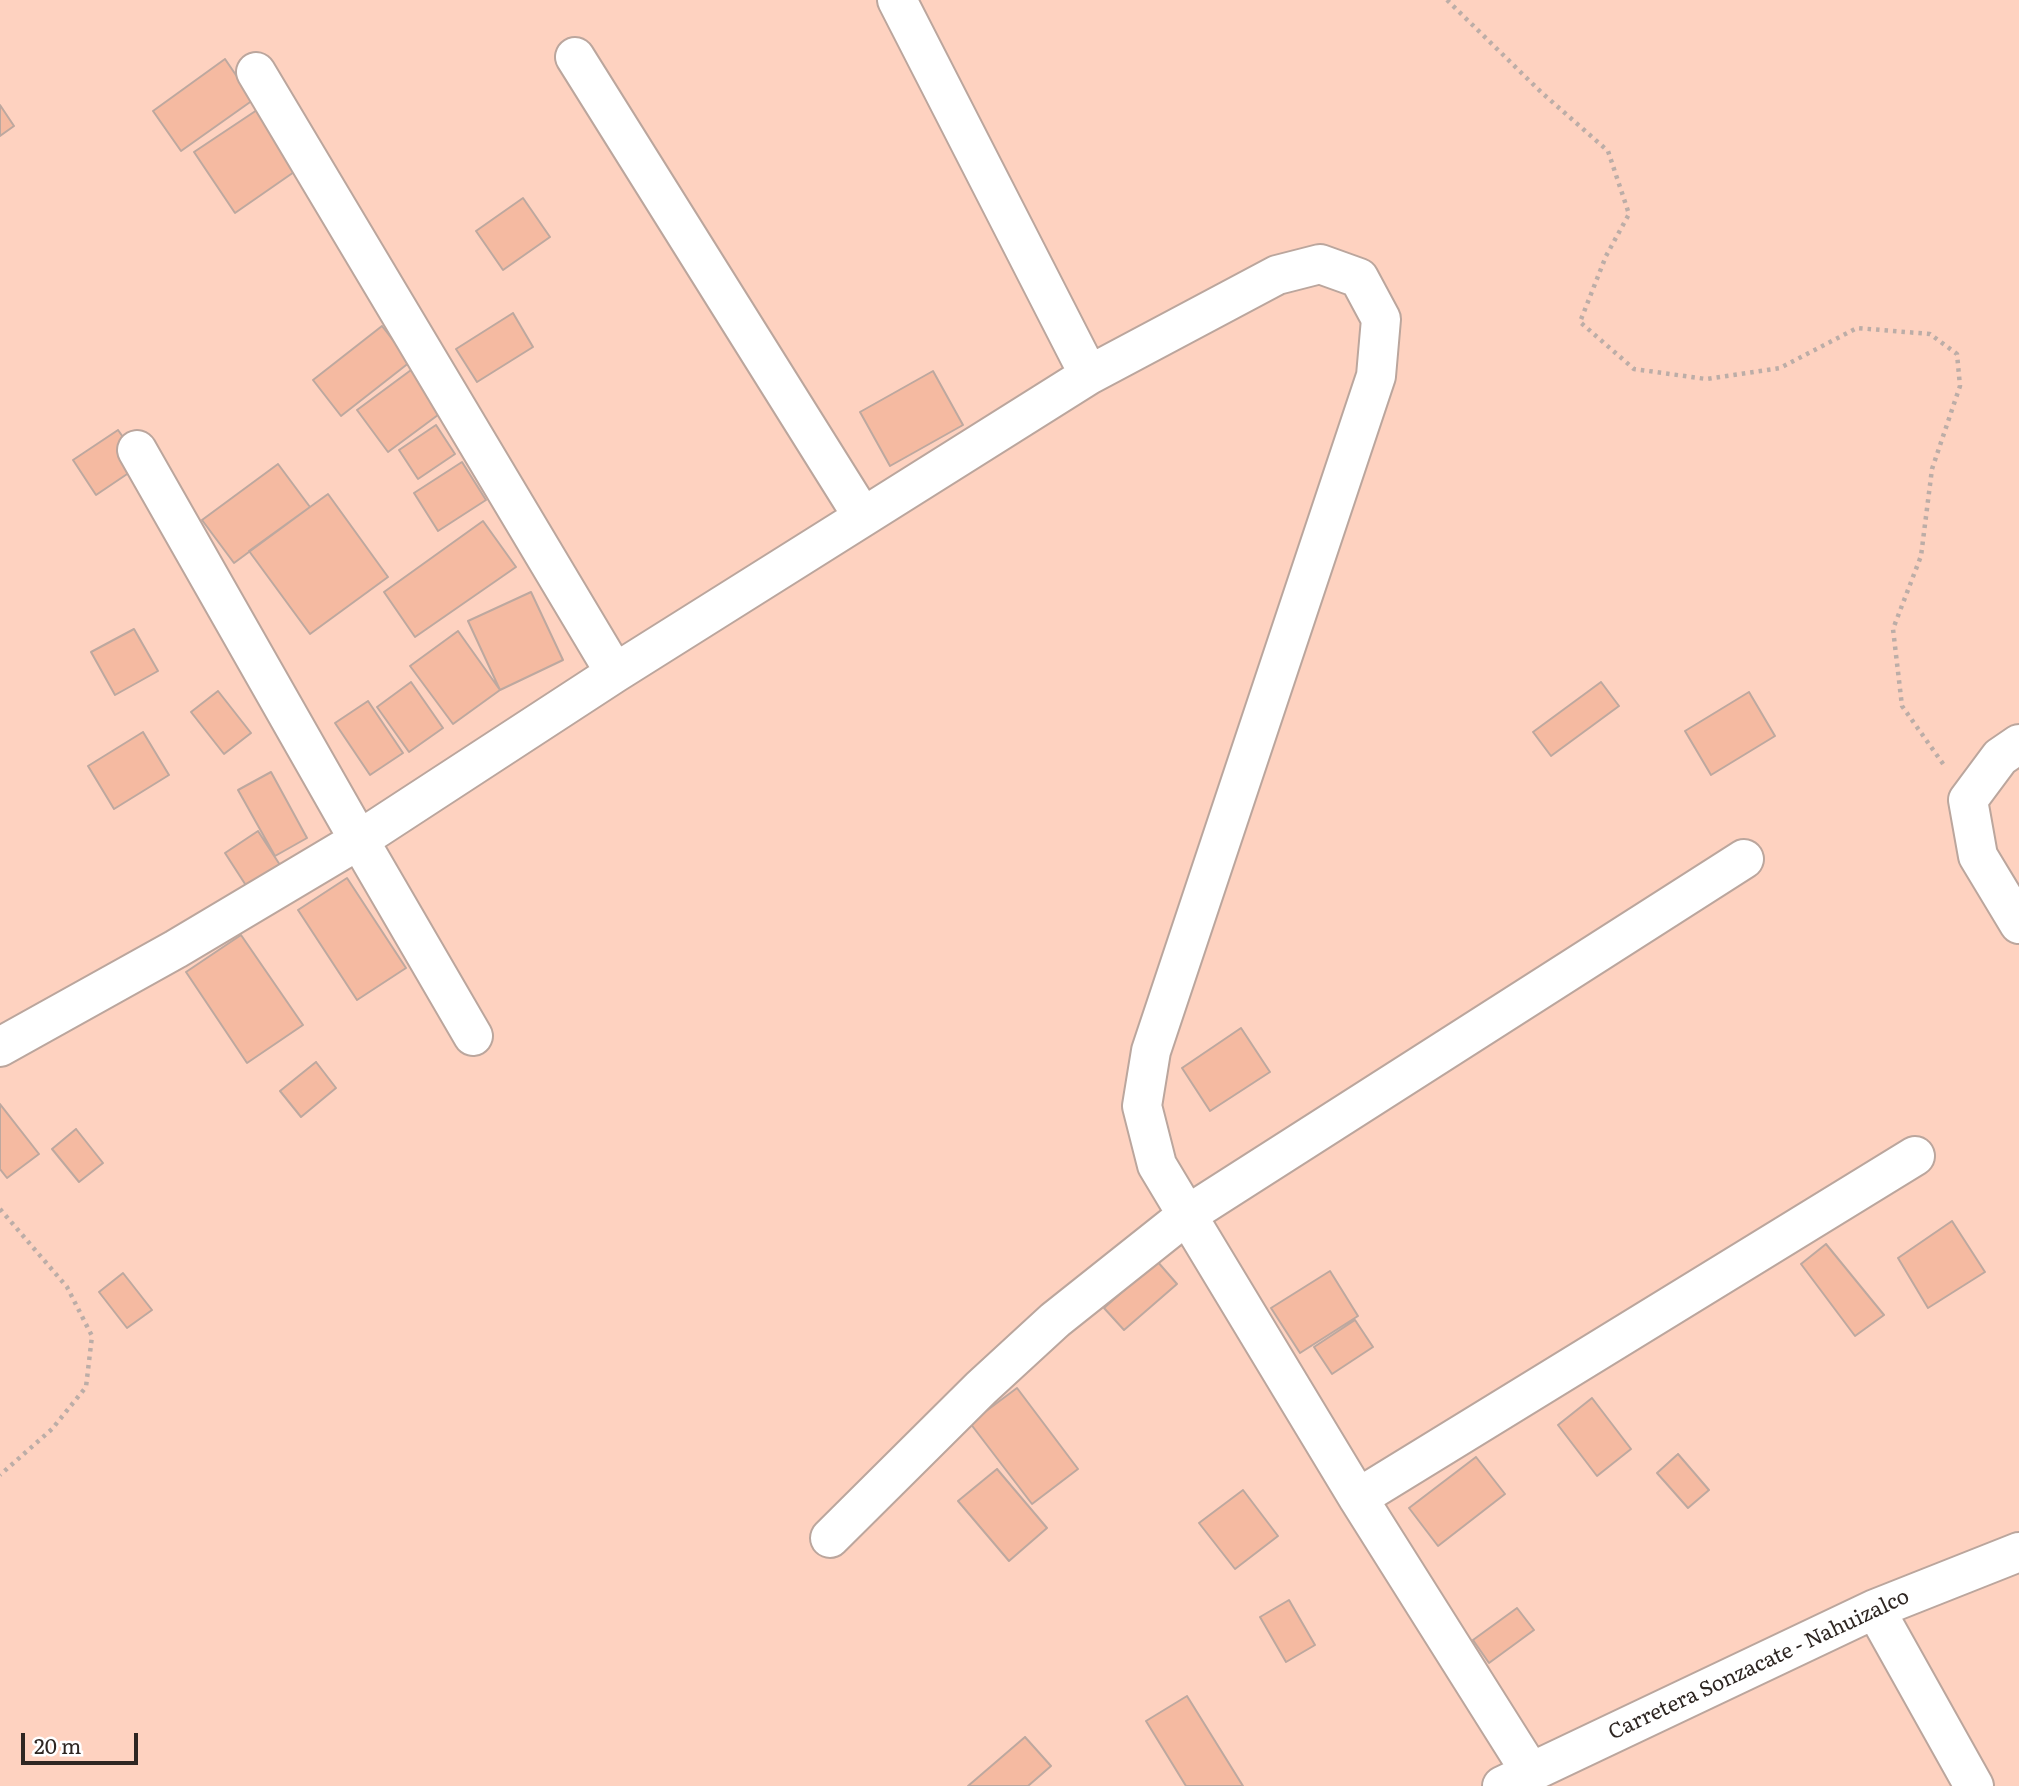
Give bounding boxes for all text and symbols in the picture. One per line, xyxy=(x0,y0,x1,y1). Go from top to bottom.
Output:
street label: Carretera Sonzacate - Nahuizalco xyxy=(1605,1584,1913,1746)
scale bar xyxy=(24,1720,142,1764)
text: 20 m xyxy=(34,1729,81,1760)

